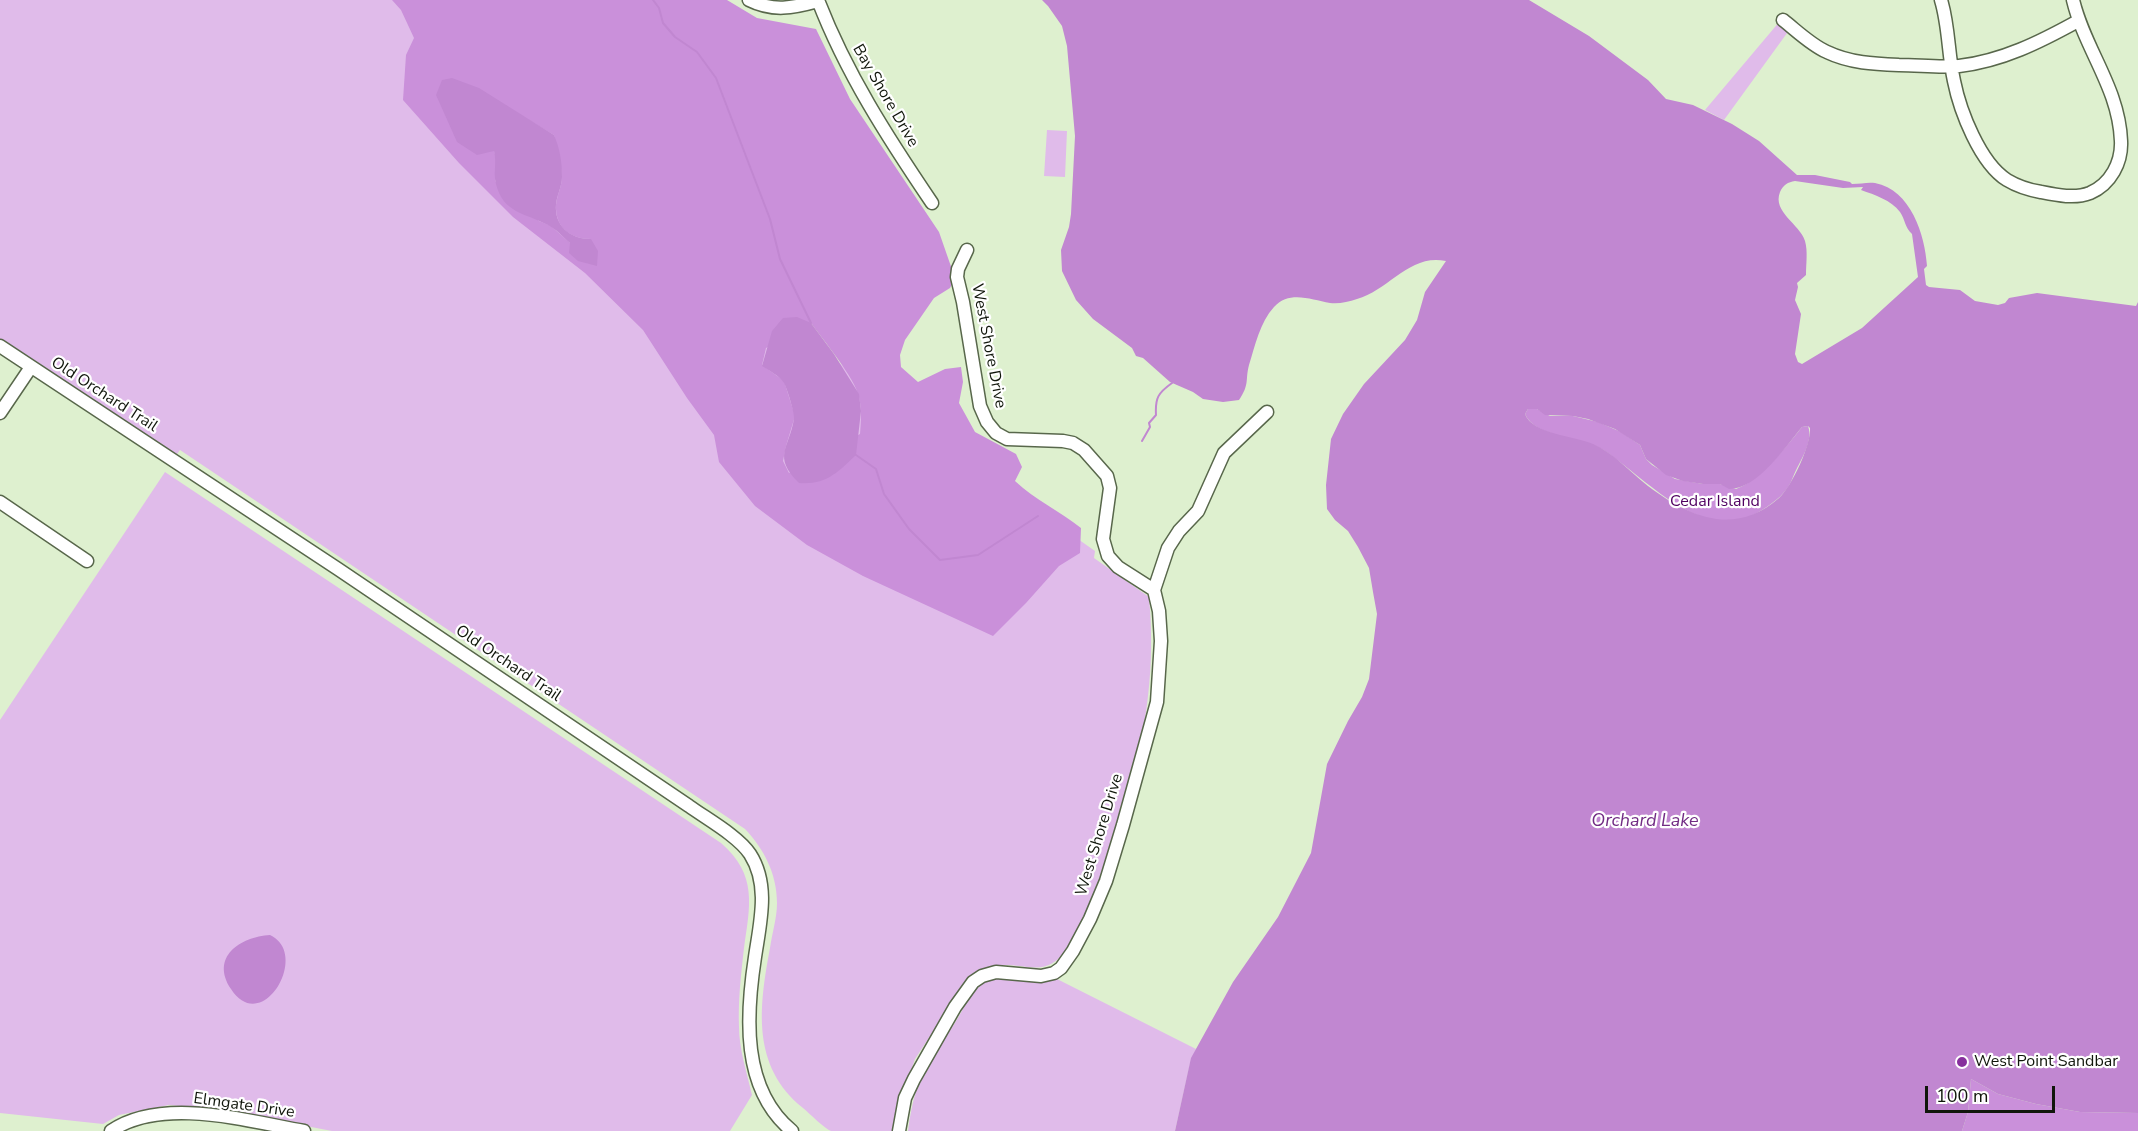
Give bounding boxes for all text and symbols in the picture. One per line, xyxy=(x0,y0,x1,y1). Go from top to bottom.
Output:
street label: Bay Shore Drive xyxy=(848,41,922,151)
street label: West Shore Drive xyxy=(967,282,1009,410)
street label: Old Orchard Trail xyxy=(47,353,161,437)
park label: Cedar Island xyxy=(1670,492,1760,512)
street label: Old Orchard Trail xyxy=(452,622,564,706)
street label: West Shore Drive xyxy=(1072,772,1128,898)
water label: Orchard Lake xyxy=(1591,811,1699,833)
place label: West Point Sandbar xyxy=(1974,1052,2118,1072)
marker: West Point Sandbar xyxy=(1955,1055,1969,1069)
scale bar xyxy=(1928,1074,2058,1112)
text: 100 m xyxy=(1936,1084,1988,1108)
street label: Elmgate Drive xyxy=(192,1089,296,1123)

